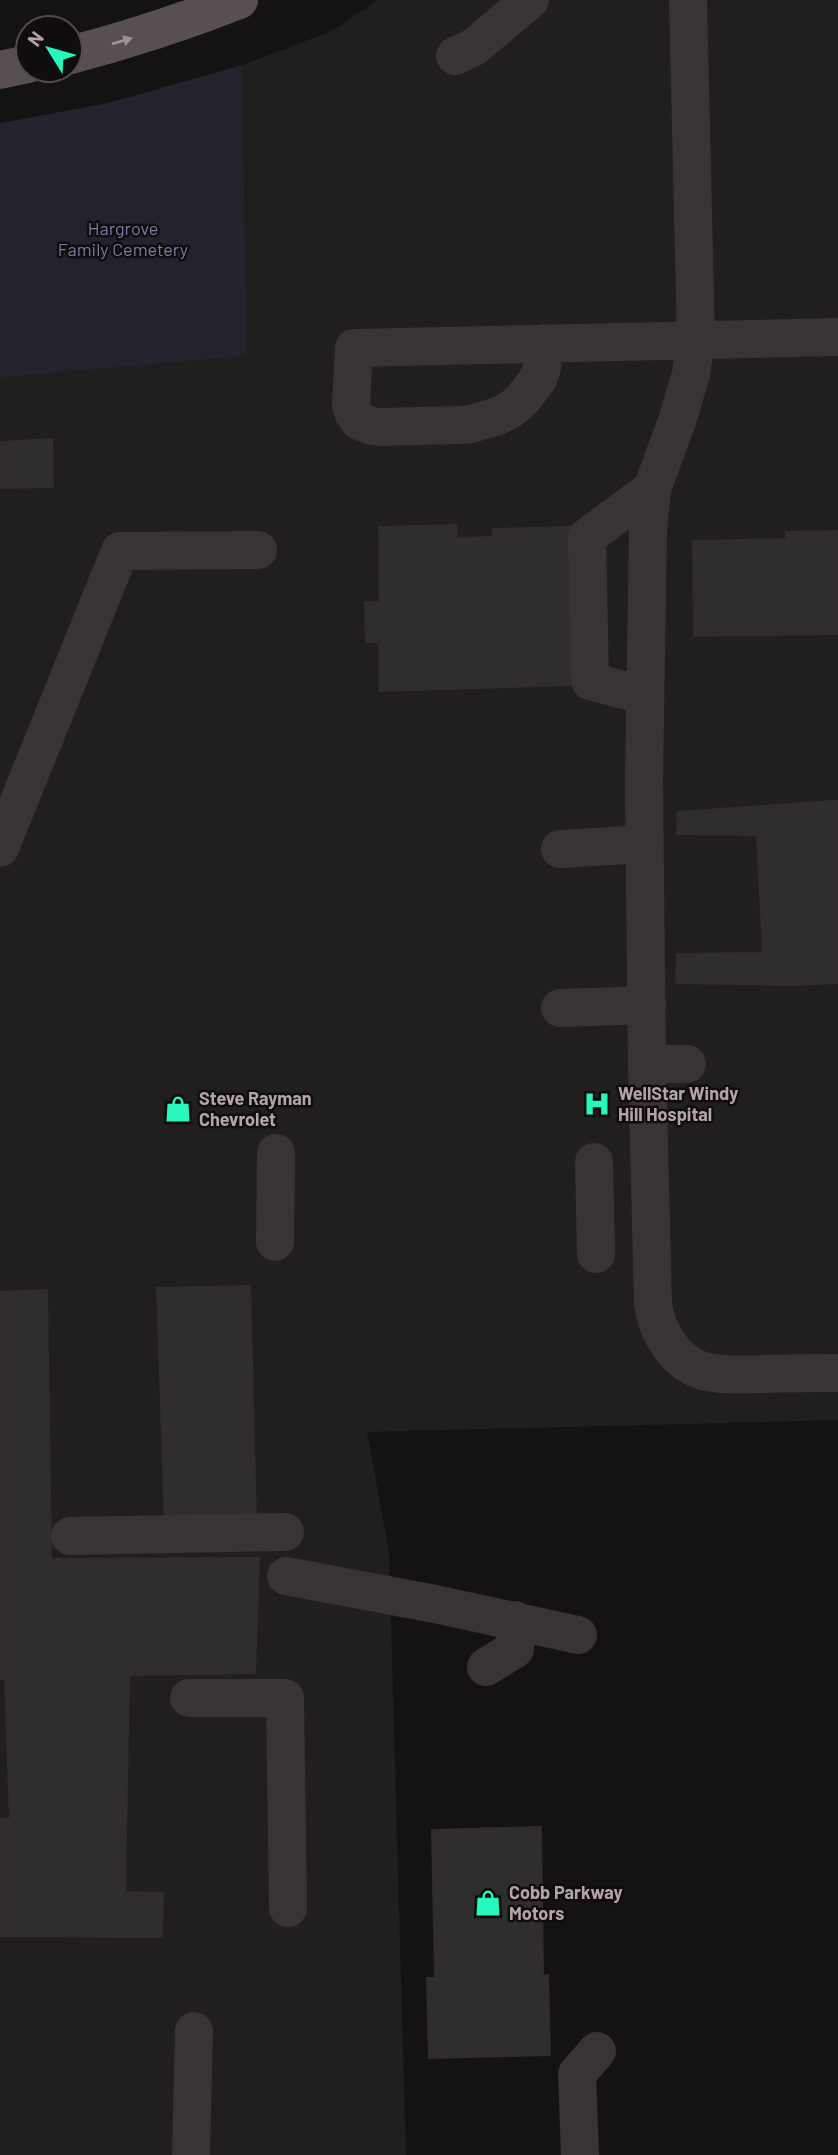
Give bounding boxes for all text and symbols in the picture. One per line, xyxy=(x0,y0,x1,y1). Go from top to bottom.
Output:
north arrow xyxy=(14,14,84,84)
text: N xyxy=(22,26,48,50)
one-way arrow xyxy=(112,36,133,46)
park label: Hargrove Family Cemetery xyxy=(58,217,188,260)
place label: WellStar Windy Hill Hospital xyxy=(618,1082,738,1125)
place label: Steve Rayman Chevrolet xyxy=(199,1087,312,1130)
hospital icon: WellStar Windy Hill Hospital xyxy=(582,1089,612,1119)
shop icon: Steve Rayman Chevrolet xyxy=(163,1094,193,1124)
place label: Cobb Parkway Motors xyxy=(509,1881,622,1924)
shop icon: Cobb Parkway Motors xyxy=(473,1888,503,1918)

